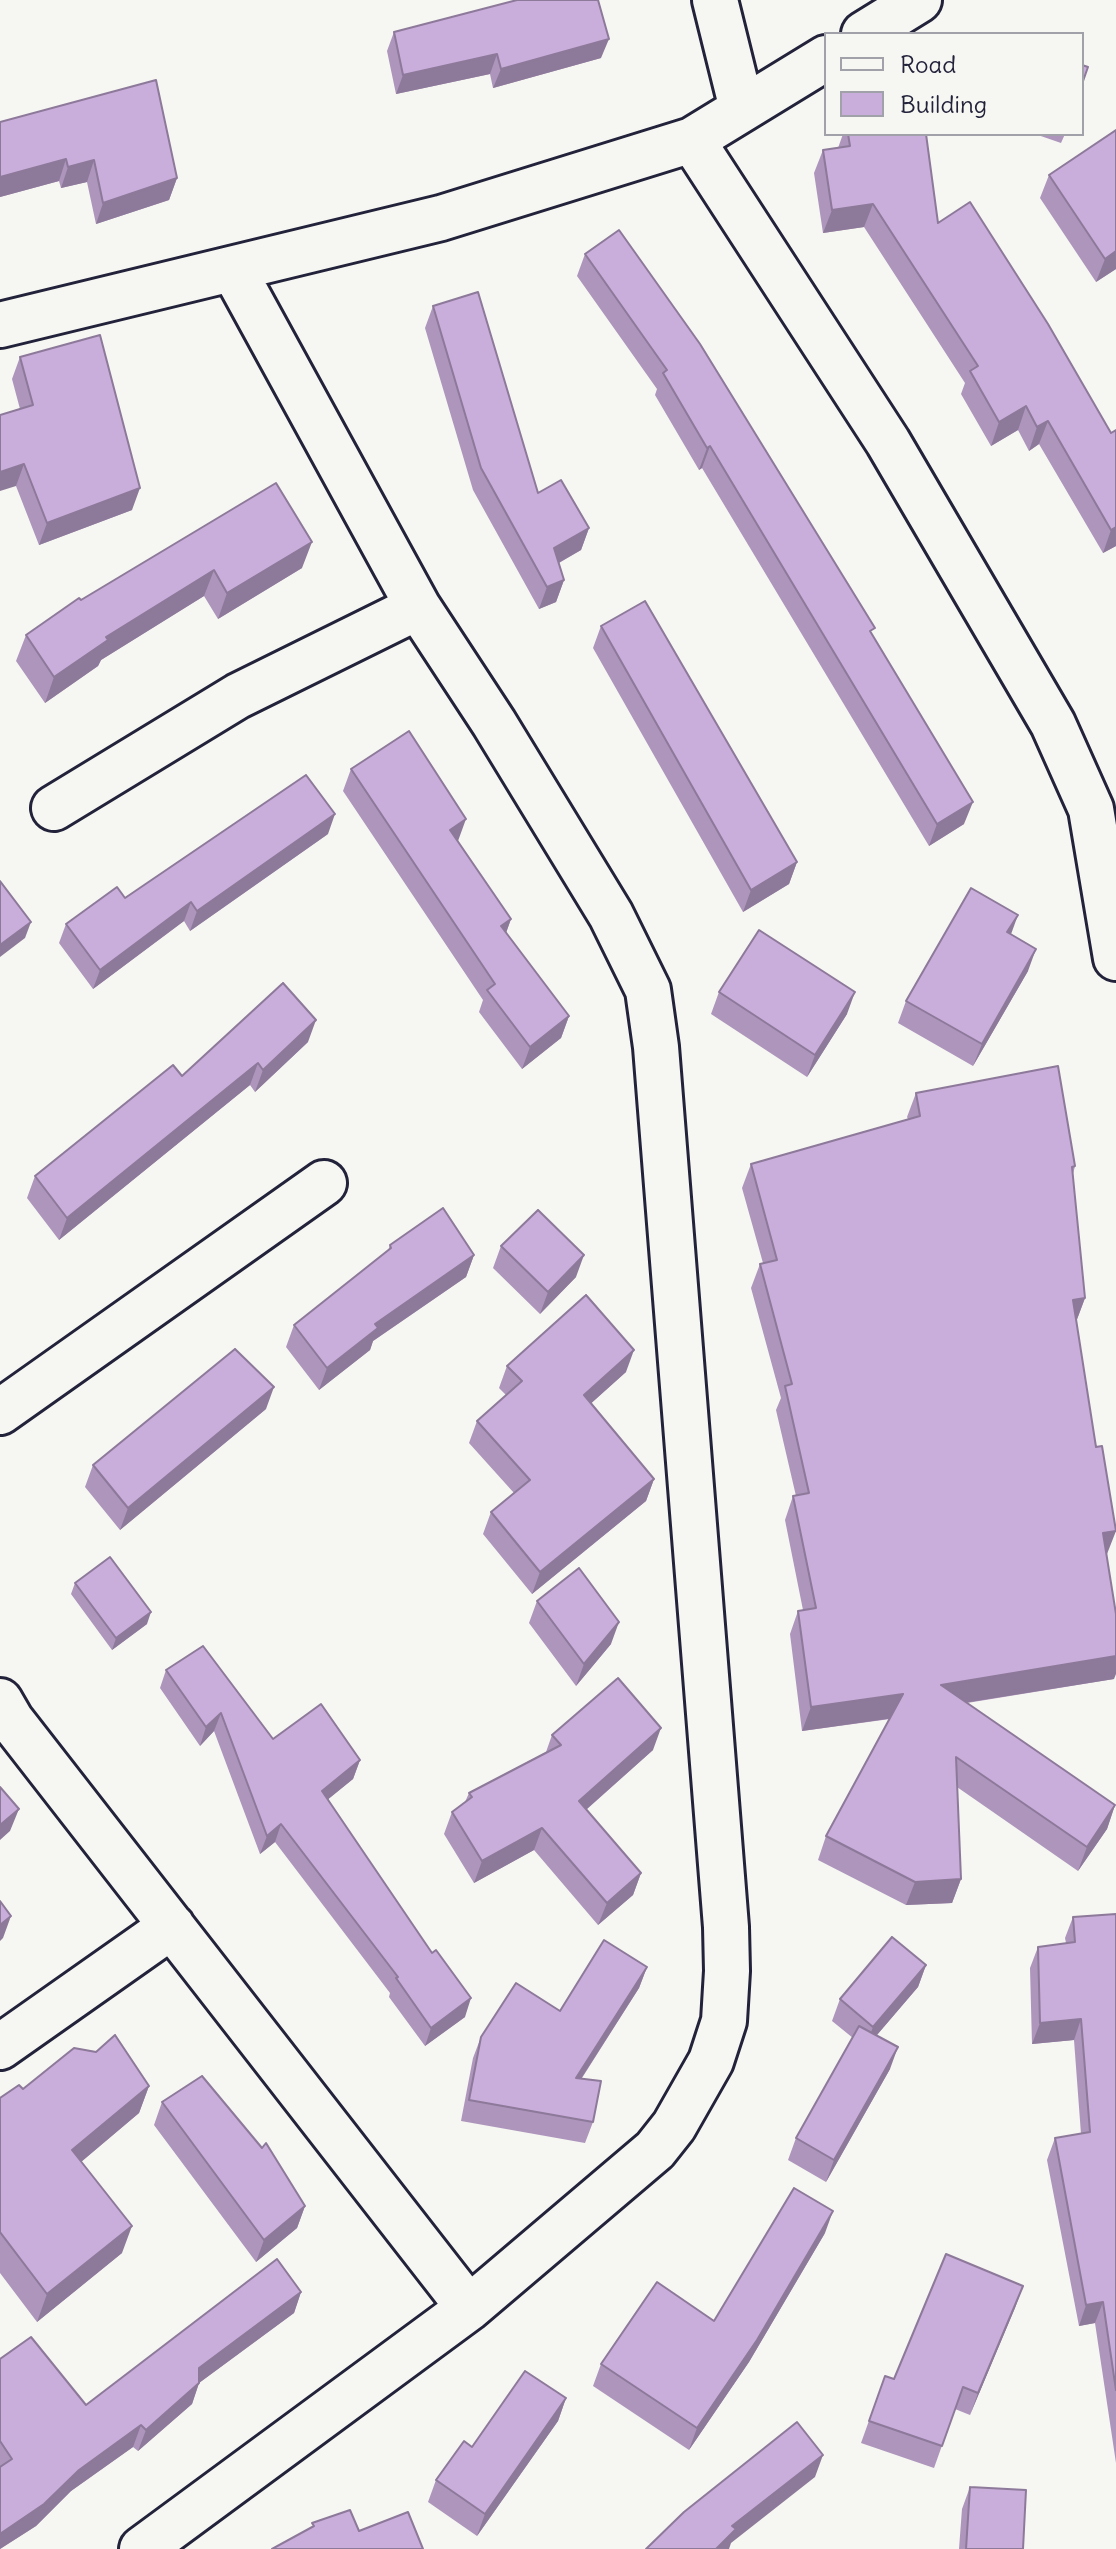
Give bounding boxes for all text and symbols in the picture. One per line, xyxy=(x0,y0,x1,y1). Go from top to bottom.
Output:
legend xyxy=(824,32,1084,136)
text: Road xyxy=(900,49,956,79)
text: Building xyxy=(900,89,987,119)

